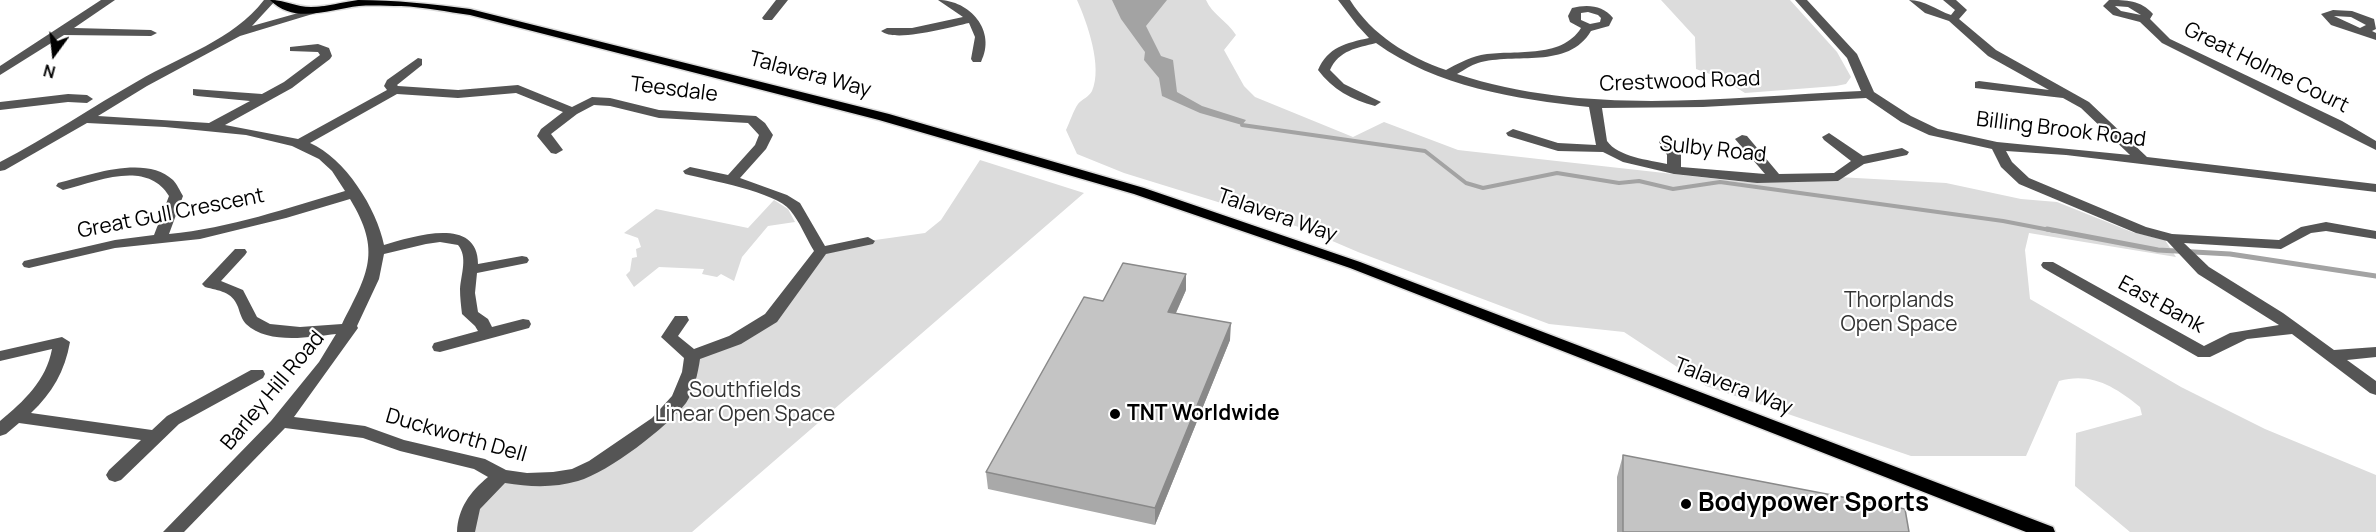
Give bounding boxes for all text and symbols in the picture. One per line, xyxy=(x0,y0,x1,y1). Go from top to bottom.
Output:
street label: Great Holme Court xyxy=(2179,17,2353,119)
north arrow xyxy=(24,24,84,84)
street label: Talavera Way xyxy=(746,47,874,103)
text: N xyxy=(41,59,58,84)
street label: Crestwood Road xyxy=(1599,67,1761,97)
street label: Teesdale xyxy=(629,72,719,108)
street label: Billing Brook Road xyxy=(1975,107,2147,153)
street label: Sulby Road xyxy=(1658,132,1768,168)
street label: Great Gull Crescent xyxy=(76,184,266,244)
street label: Talavera Way xyxy=(1214,184,1340,248)
street label: East Bank xyxy=(2113,271,2209,339)
park label: Thorplands Open Space xyxy=(1841,288,1957,338)
street label: Barley Hill Road xyxy=(216,326,330,456)
street label: Talavera Way xyxy=(1670,353,1796,421)
park label: Southfields Linear Open Space xyxy=(655,378,835,428)
place label: TNT Worldwide xyxy=(1127,401,1280,427)
street label: Duckworth Dell xyxy=(383,404,529,468)
marker: TNT Worldwide xyxy=(1108,407,1122,421)
place label: Bodypower Sports xyxy=(1698,488,1929,520)
marker: Bodypower Sports xyxy=(1679,497,1693,511)

